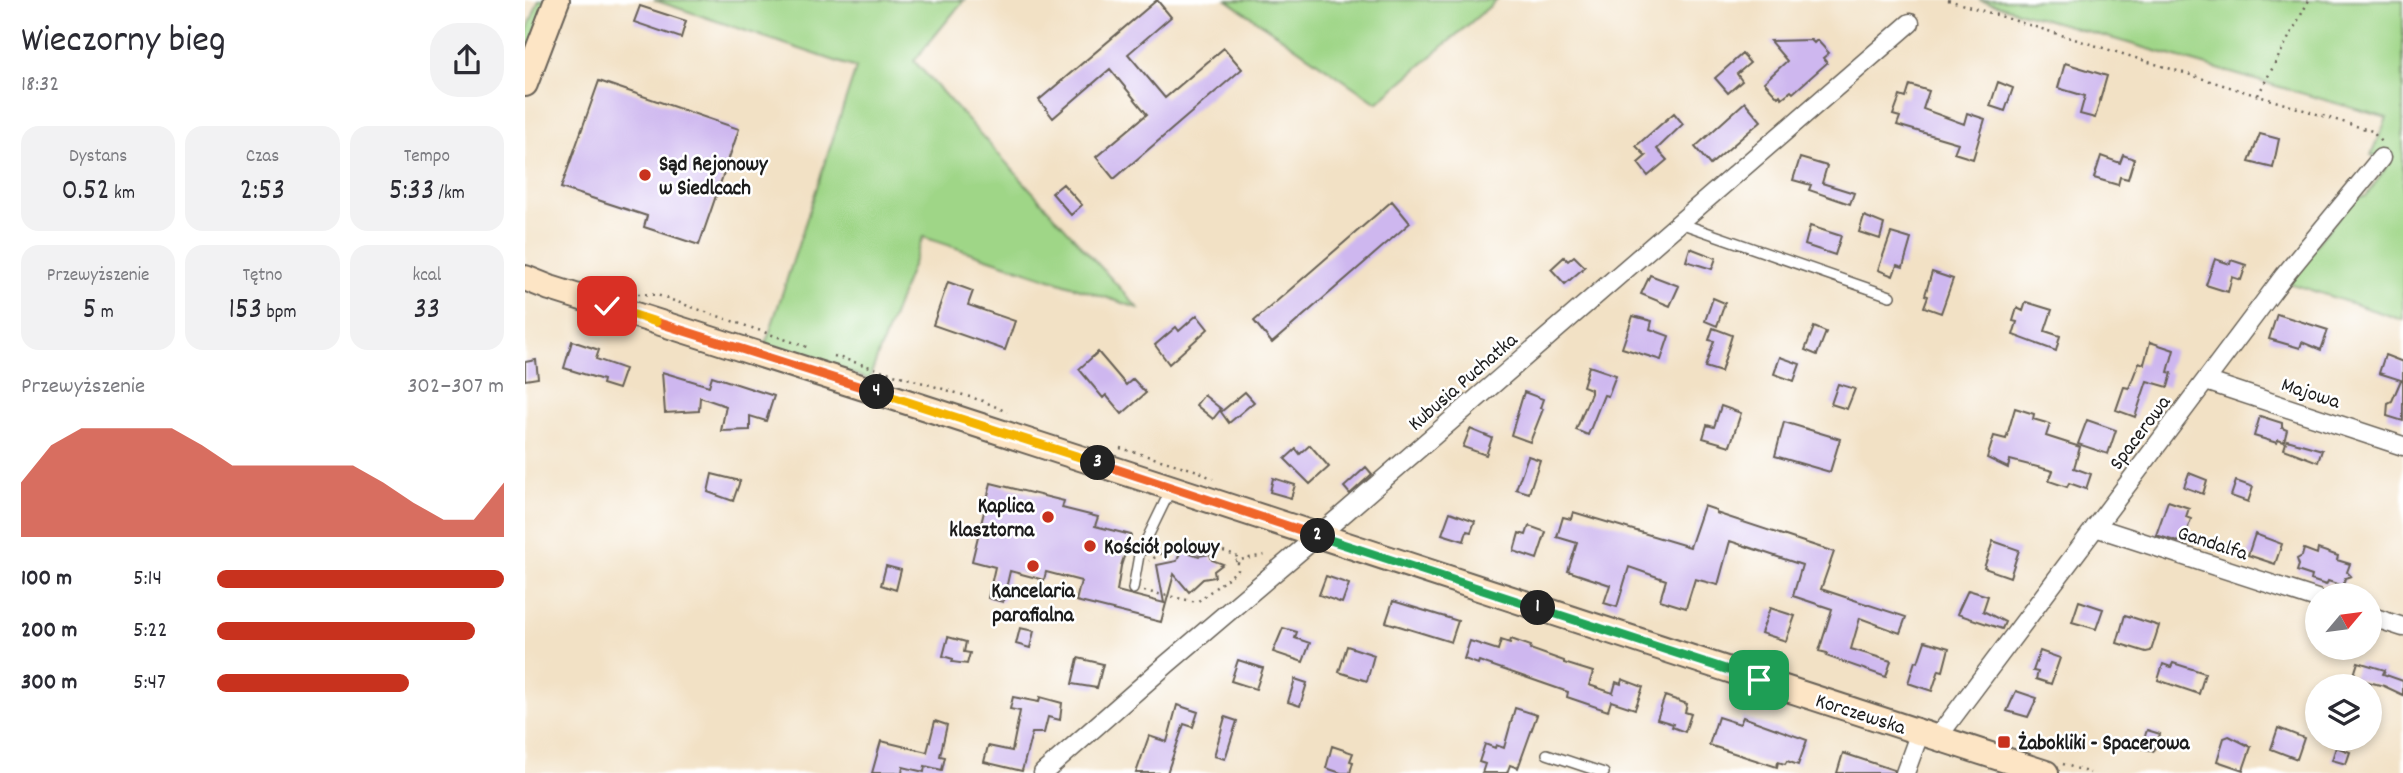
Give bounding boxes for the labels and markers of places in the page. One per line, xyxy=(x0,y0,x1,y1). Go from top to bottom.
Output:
place label: Sąd Rejonowy w Siedlcach xyxy=(659,151,769,205)
marker: Sąd Rejonowy w Siedlcach xyxy=(637,167,653,183)
pin xyxy=(577,276,637,336)
pin: 4 xyxy=(859,374,895,410)
pin: 3 xyxy=(1081,446,1115,480)
place label: Kaplica klasztorna xyxy=(949,493,1035,547)
marker: Kaplica klasztorna xyxy=(1040,509,1056,525)
pin: 2 xyxy=(1301,518,1335,554)
place label: Kościół polowy xyxy=(1104,534,1221,564)
marker: Kościół polowy xyxy=(1082,538,1098,554)
marker: Kancelaria parafialna xyxy=(1025,558,1041,574)
place label: Kancelaria parafialna xyxy=(991,578,1076,632)
pin: 1 xyxy=(1521,590,1555,626)
pin xyxy=(1729,650,1789,710)
place label: Żabokliki - Spacerowa xyxy=(2018,730,2191,760)
marker: Żabokliki - Spacerowa xyxy=(1996,734,2012,750)

